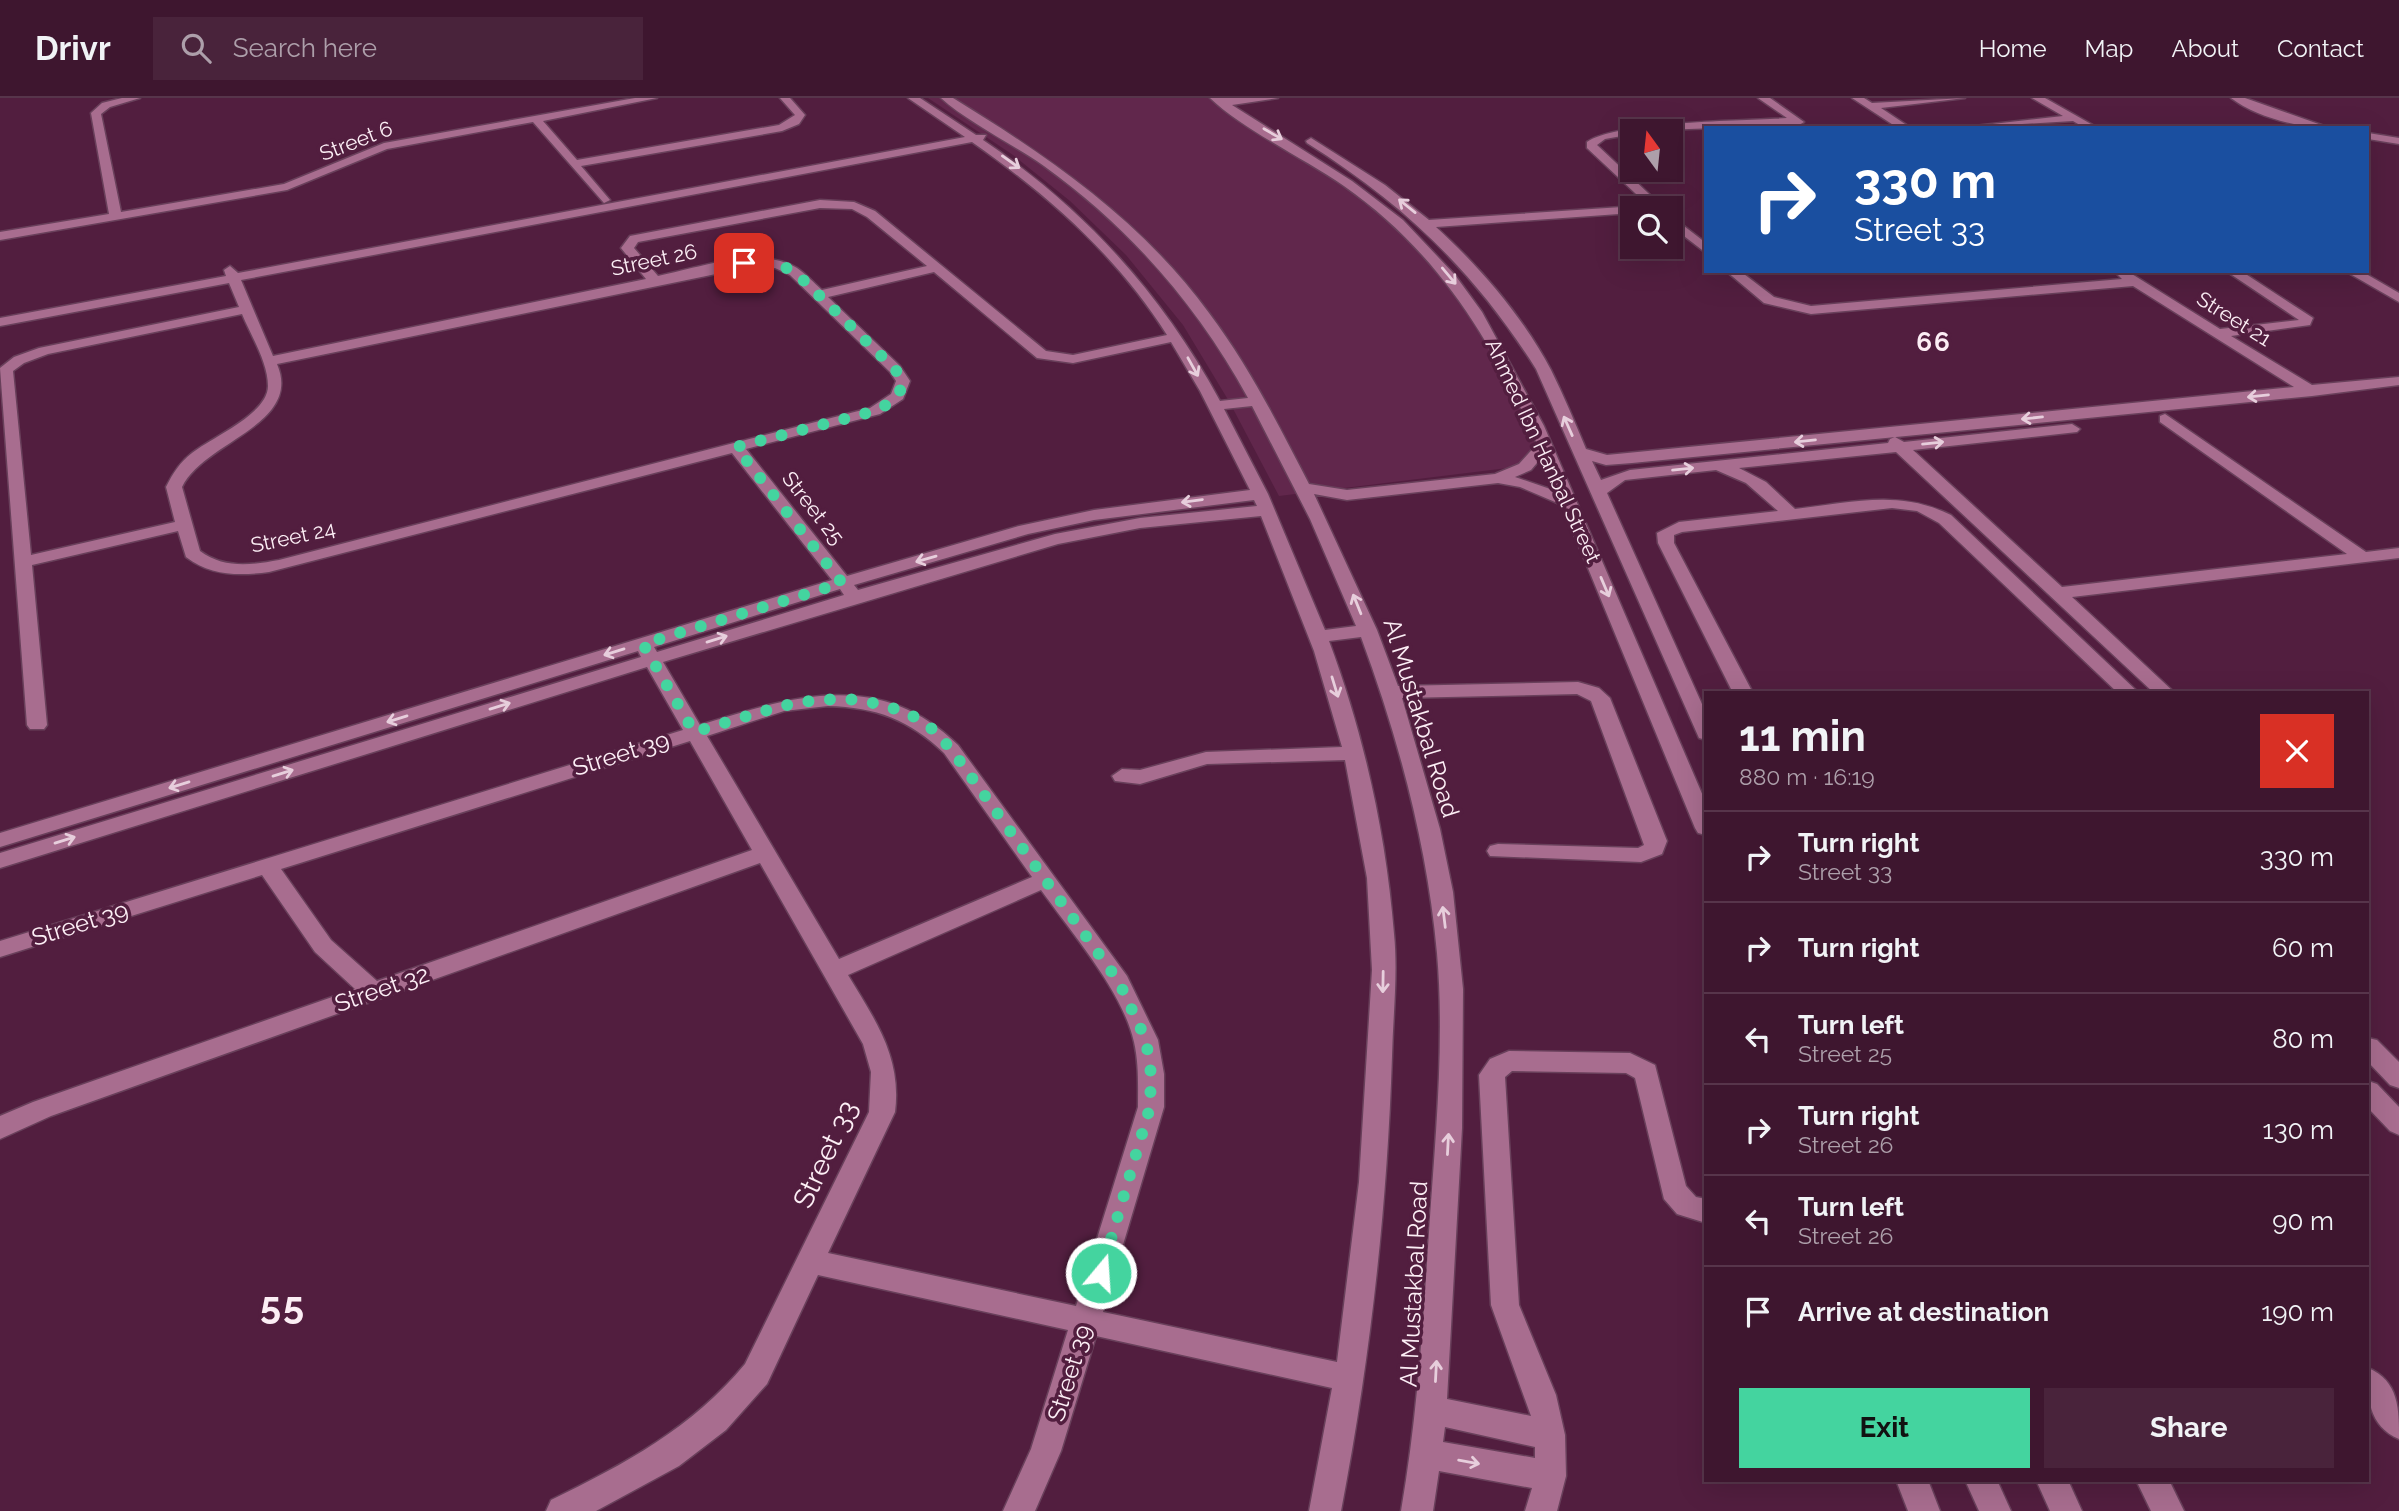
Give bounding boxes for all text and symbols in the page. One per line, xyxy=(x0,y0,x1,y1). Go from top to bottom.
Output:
search box xyxy=(153,17,643,80)
text: Drivr xyxy=(35,29,111,68)
icon: search xyxy=(177,29,215,67)
text: Search here xyxy=(233,33,377,63)
text: Home xyxy=(1979,34,2047,63)
text: Map xyxy=(2085,34,2133,63)
text: About xyxy=(2171,34,2239,63)
text: Contact xyxy=(2277,34,2364,63)
street label: Street 6 xyxy=(316,115,396,166)
north arrow xyxy=(1620,119,1684,182)
map controls xyxy=(1620,119,1683,259)
one-way arrow xyxy=(1262,127,1282,141)
text: 330 m xyxy=(1854,152,1996,209)
icon: right xyxy=(1739,154,1830,245)
one-way arrow xyxy=(1001,155,1020,170)
button: search xyxy=(1620,196,1683,259)
one-way arrow xyxy=(1398,198,1416,213)
text: Street 33 xyxy=(1854,211,1985,248)
pin xyxy=(714,233,774,293)
street label: Street 26 xyxy=(609,238,699,281)
icon: arrive xyxy=(725,244,763,282)
one-way arrow xyxy=(1441,266,1457,284)
street label: Street 21 xyxy=(2192,286,2276,351)
district label: 66 xyxy=(1916,327,1952,357)
street label: Ahmed Ibn Hanbal Street xyxy=(1480,335,1606,567)
one-way arrow xyxy=(1187,356,1200,377)
one-way arrow xyxy=(2247,389,2270,402)
one-way arrow xyxy=(2021,412,2043,425)
one-way arrow xyxy=(1561,416,1574,437)
one-way arrow xyxy=(1794,435,1817,448)
one-way arrow xyxy=(1922,437,1944,450)
one-way arrow xyxy=(1671,462,1694,475)
street label: Street 25 xyxy=(777,466,850,549)
one-way arrow xyxy=(1181,495,1203,508)
street label: Street 24 xyxy=(248,515,338,558)
one-way arrow xyxy=(915,553,937,566)
one-way arrow xyxy=(1599,576,1612,598)
one-way arrow xyxy=(1349,594,1362,615)
street label: Al Mustakbal Road xyxy=(1377,615,1465,821)
one-way arrow xyxy=(706,632,728,645)
one-way arrow xyxy=(604,647,626,660)
one-way arrow xyxy=(1329,675,1342,697)
one-way arrow xyxy=(489,699,511,712)
text: 11 min xyxy=(1739,712,1866,761)
one-way arrow xyxy=(386,713,408,726)
button: close xyxy=(2260,714,2334,788)
street label: Street 39 xyxy=(569,725,673,782)
text: 880 m · 16:19 xyxy=(1739,763,1875,790)
one-way arrow xyxy=(271,766,293,779)
one-way arrow xyxy=(168,780,190,793)
text: Turn right xyxy=(1798,828,1919,858)
one-way arrow xyxy=(54,833,76,846)
icon: right xyxy=(1739,838,1777,876)
text: 330 m xyxy=(2260,842,2334,872)
text: Street 33 xyxy=(1798,858,1892,885)
street label: Street 39 xyxy=(28,895,132,952)
one-way arrow xyxy=(1438,906,1451,928)
icon: right xyxy=(1739,929,1777,967)
text: Turn right xyxy=(1798,933,1919,963)
text: 60 m xyxy=(2272,933,2334,963)
street label: Street 32 xyxy=(331,959,433,1018)
one-way arrow xyxy=(1376,971,1390,994)
text: Turn left xyxy=(1798,1010,1904,1040)
icon: left xyxy=(1739,1020,1777,1058)
text: 80 m xyxy=(2272,1024,2334,1054)
text: Street 25 xyxy=(1798,1040,1892,1067)
street label: Street 33 xyxy=(786,1095,865,1213)
text: Turn right xyxy=(1798,1101,1919,1131)
icon: right xyxy=(1739,1111,1777,1149)
text: 130 m xyxy=(2263,1115,2334,1145)
text: Street 26 xyxy=(1798,1131,1893,1158)
one-way arrow xyxy=(1442,1132,1455,1155)
street label: Al Mustakbal Road xyxy=(1394,1180,1433,1388)
text: Turn left xyxy=(1798,1192,1904,1222)
icon: left xyxy=(1739,1202,1777,1240)
text: 90 m xyxy=(2272,1206,2334,1236)
text: Street 26 xyxy=(1798,1222,1893,1249)
position arrow xyxy=(1064,1236,1138,1310)
district label: 55 xyxy=(260,1282,306,1327)
icon: arrive xyxy=(1739,1293,1777,1331)
text: Arrive at destination xyxy=(1798,1297,2049,1327)
text: 190 m xyxy=(2261,1297,2334,1327)
street label: Street 39 xyxy=(1041,1321,1098,1425)
one-way arrow xyxy=(1429,1360,1442,1383)
button: Exit xyxy=(1739,1388,2030,1468)
button: Share xyxy=(2044,1388,2334,1468)
one-way arrow xyxy=(1457,1455,1480,1469)

